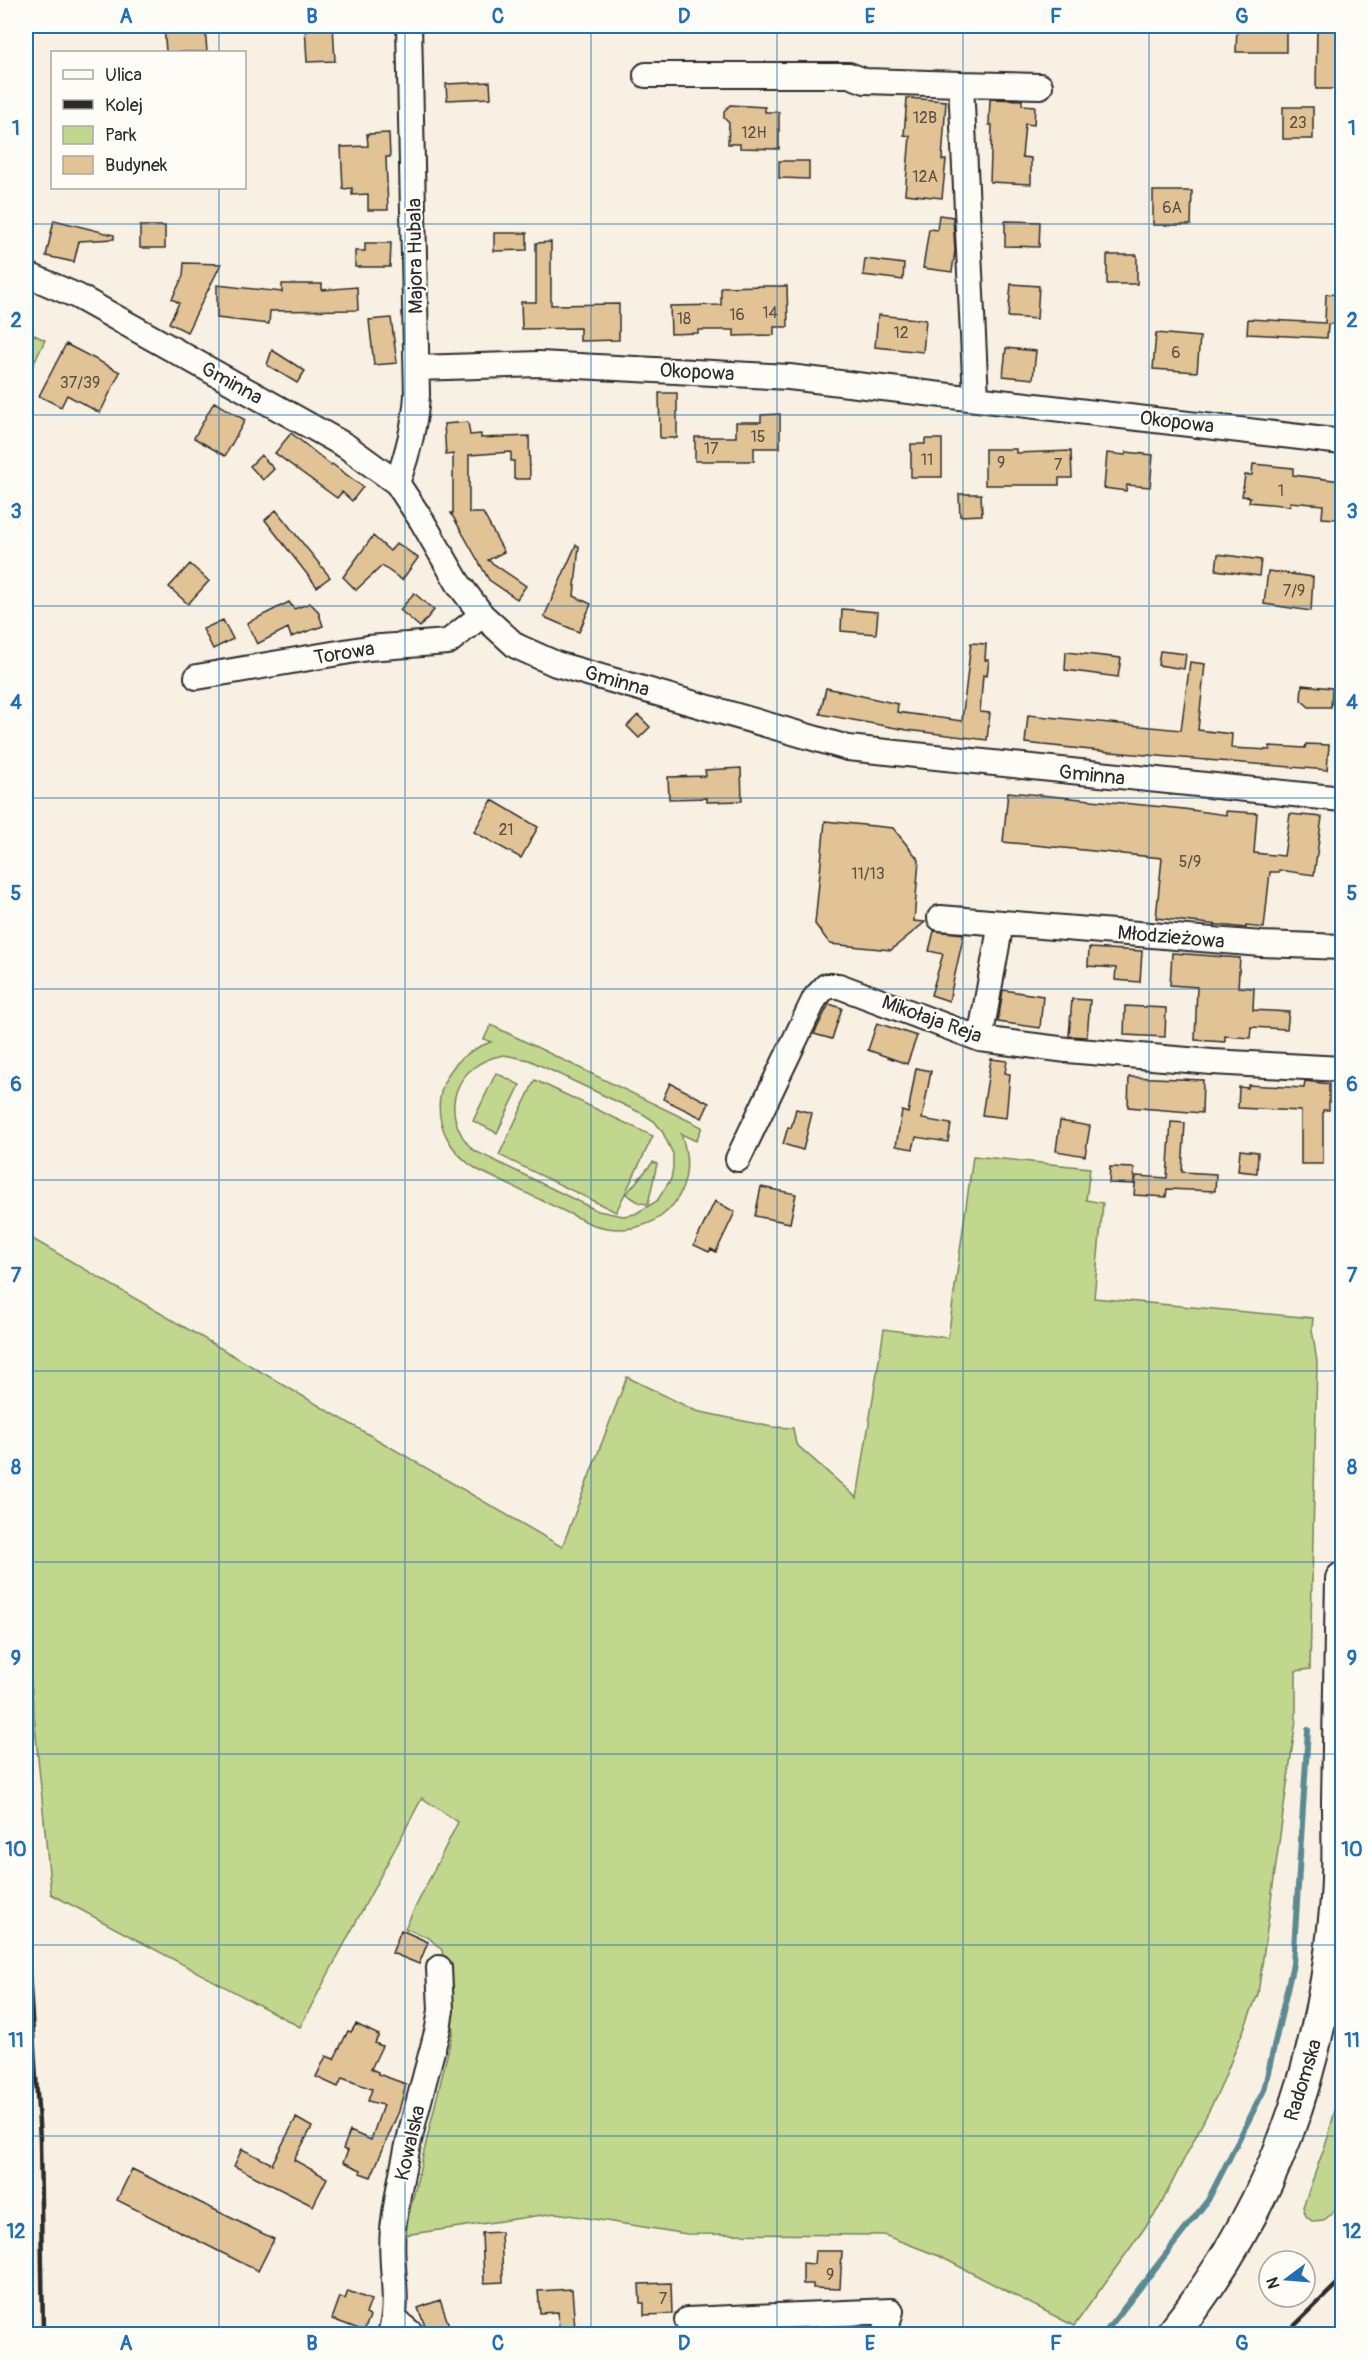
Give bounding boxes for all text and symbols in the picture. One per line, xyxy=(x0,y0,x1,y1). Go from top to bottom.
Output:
text: A xyxy=(120,4,133,29)
text: B xyxy=(306,4,318,29)
text: C xyxy=(492,4,504,29)
text: D xyxy=(678,4,691,29)
text: E xyxy=(865,4,876,29)
text: F xyxy=(1050,4,1062,29)
text: G xyxy=(1235,4,1249,29)
legend xyxy=(51,51,246,189)
text: Ulica xyxy=(105,64,142,87)
text: Kolej xyxy=(105,94,143,117)
house number: 12B xyxy=(913,108,937,128)
house number: 23 xyxy=(1289,113,1307,133)
text: 1 xyxy=(12,116,20,141)
text: 1 xyxy=(1348,116,1356,141)
house number: 12H xyxy=(741,123,767,143)
text: Park xyxy=(105,124,137,147)
text: Budynek xyxy=(105,154,168,177)
house number: 12A xyxy=(912,167,938,187)
street label: Majora Hubala xyxy=(401,198,429,314)
house number: 6A xyxy=(1162,198,1182,218)
house number: 14 xyxy=(762,303,778,323)
house number: 16 xyxy=(729,305,745,325)
text: 2 xyxy=(10,308,22,333)
text: 2 xyxy=(1346,308,1358,333)
house number: 18 xyxy=(677,309,691,329)
house number: 12 xyxy=(893,323,909,343)
house number: 6 xyxy=(1171,343,1181,363)
street label: Gminna xyxy=(197,356,267,410)
street label: Okopowa xyxy=(659,358,735,386)
house number: 37/39 xyxy=(60,373,100,393)
street label: Okopowa xyxy=(1138,405,1216,439)
house number: 15 xyxy=(751,427,765,447)
house number: 17 xyxy=(704,439,719,459)
house number: 11 xyxy=(921,450,933,470)
house number: 9 xyxy=(997,453,1005,473)
house number: 7 xyxy=(1054,455,1063,475)
house number: 1 xyxy=(1278,481,1284,501)
text: 3 xyxy=(10,499,22,524)
text: 3 xyxy=(1346,499,1358,524)
house number: 7/9 xyxy=(1283,581,1305,601)
street label: Torowa xyxy=(312,636,376,670)
street label: Gminna xyxy=(582,660,652,702)
text: 4 xyxy=(10,690,22,715)
text: 4 xyxy=(1346,690,1358,715)
street label: Gminna xyxy=(1058,759,1126,791)
house number: 21 xyxy=(498,820,514,840)
house number: 5/9 xyxy=(1179,852,1201,872)
house number: 11/13 xyxy=(851,864,885,884)
text: 5 xyxy=(11,881,22,906)
text: 5 xyxy=(1347,881,1358,906)
street label: Młodzieżowa xyxy=(1116,920,1226,954)
street label: Mikołaja Reja xyxy=(878,989,986,1049)
text: 6 xyxy=(10,1072,22,1097)
text: 6 xyxy=(1346,1072,1358,1097)
text: 7 xyxy=(11,1263,22,1288)
text: 7 xyxy=(1347,1263,1358,1288)
text: 8 xyxy=(11,1455,21,1480)
text: 8 xyxy=(1347,1455,1357,1480)
text: 9 xyxy=(11,1646,21,1671)
text: 9 xyxy=(1347,1646,1357,1671)
text: 10 xyxy=(5,1837,27,1862)
text: 10 xyxy=(1341,1837,1363,1862)
text: 11 xyxy=(8,2028,24,2053)
text: 11 xyxy=(1344,2028,1360,2053)
street label: Radomska xyxy=(1279,2036,1327,2124)
street label: Kowalska xyxy=(389,2103,431,2183)
text: 12 xyxy=(7,2219,26,2244)
text: 12 xyxy=(1343,2219,1362,2244)
north arrow xyxy=(1257,2249,1317,2309)
house number: 9 xyxy=(826,2265,834,2285)
text: N xyxy=(1262,2275,1285,2291)
house number: 7 xyxy=(659,2289,668,2309)
text: A xyxy=(120,2331,133,2356)
text: B xyxy=(306,2331,318,2356)
text: C xyxy=(492,2331,504,2356)
text: D xyxy=(678,2331,691,2356)
text: E xyxy=(865,2331,876,2356)
text: F xyxy=(1050,2331,1062,2356)
text: G xyxy=(1235,2331,1249,2356)

